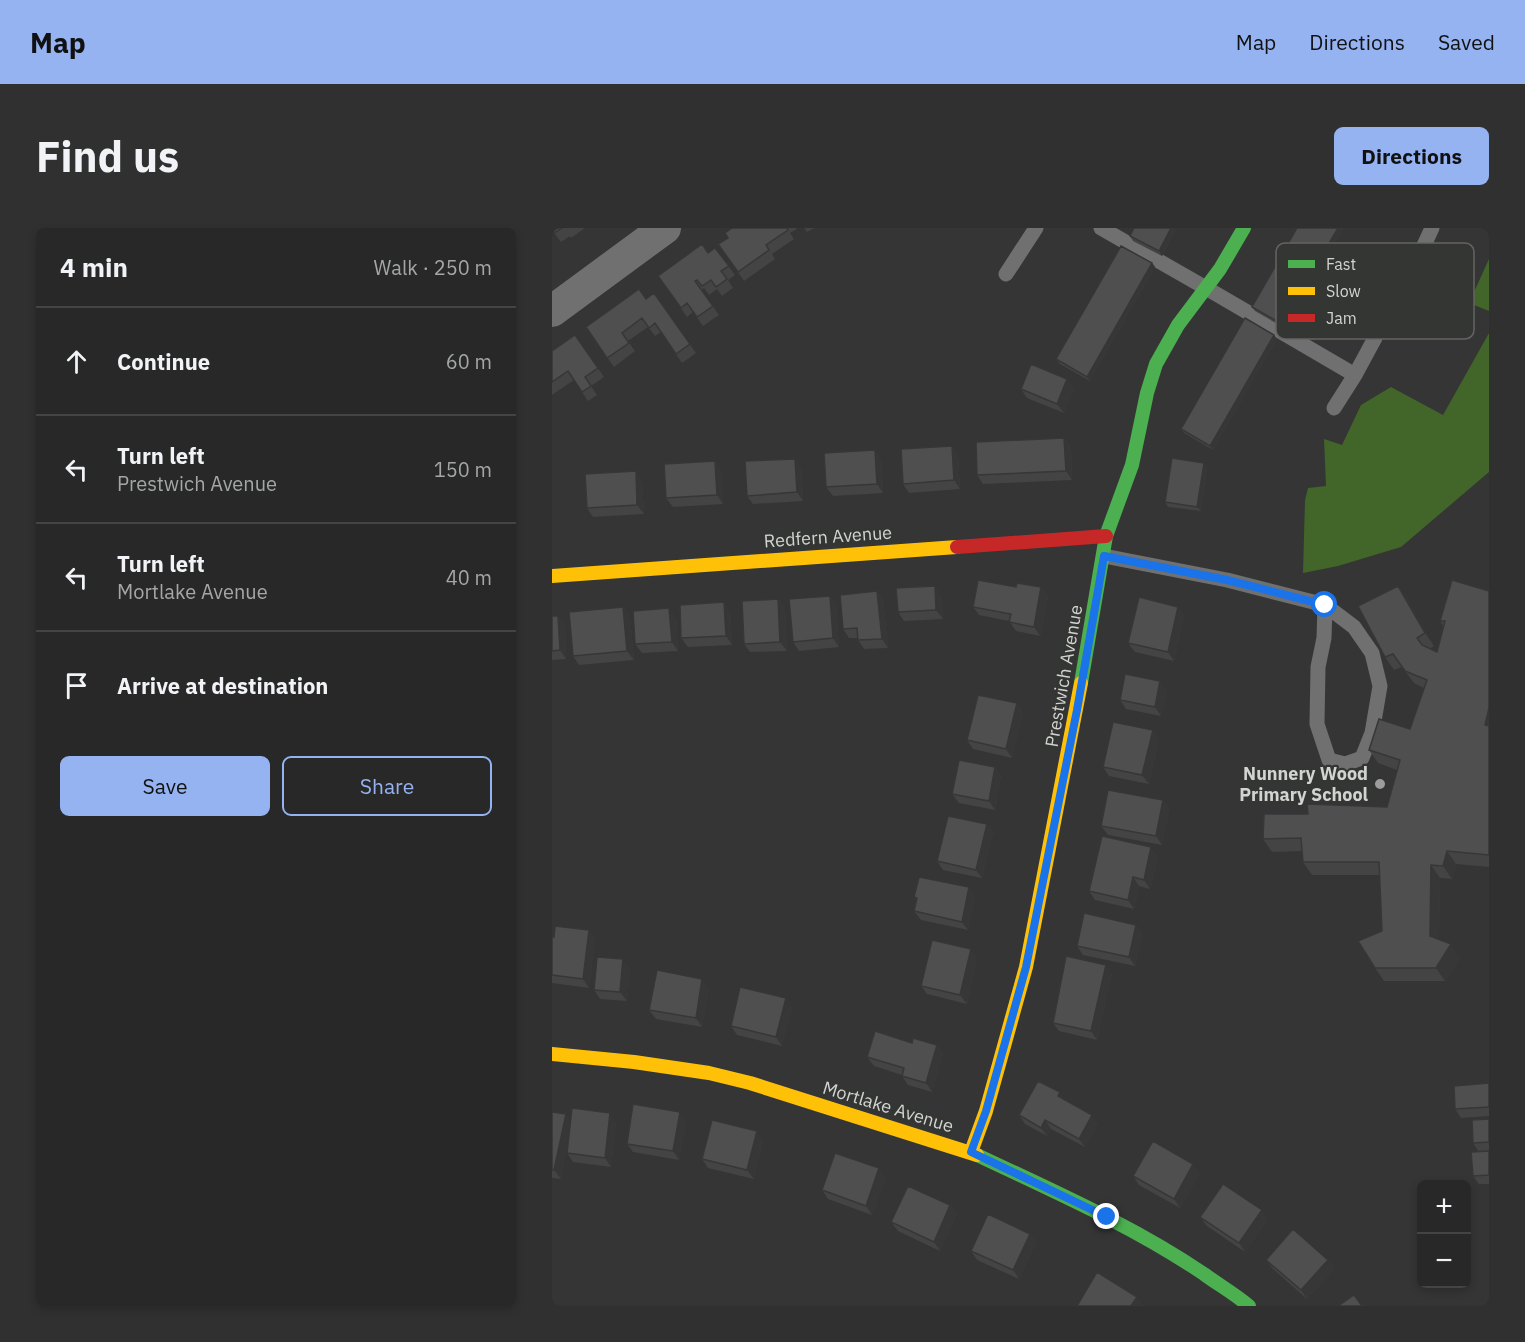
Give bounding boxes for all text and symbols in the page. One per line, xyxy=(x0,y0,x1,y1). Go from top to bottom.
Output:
text: Map xyxy=(30,24,86,61)
text: Map xyxy=(1236,28,1276,56)
text: Directions xyxy=(1309,28,1405,56)
text: Saved xyxy=(1438,28,1495,56)
button: Directions xyxy=(1334,127,1489,185)
text: Find us xyxy=(36,129,179,184)
legend xyxy=(1276,243,1474,339)
text: 4 min xyxy=(60,250,128,284)
text: Walk · 250 m xyxy=(374,254,492,281)
text: Fast xyxy=(1326,254,1356,274)
text: Slow xyxy=(1326,281,1361,301)
text: Jam xyxy=(1326,308,1357,328)
icon: ahead xyxy=(60,345,93,378)
text: Continue xyxy=(117,347,210,376)
text: 60 m xyxy=(446,348,492,375)
text: Turn left xyxy=(117,441,205,470)
icon: left xyxy=(60,453,93,486)
text: 150 m xyxy=(434,456,492,483)
text: Prestwich Avenue xyxy=(117,470,277,497)
street label: Redfern Avenue xyxy=(763,521,893,552)
text: Turn left xyxy=(117,549,205,578)
icon: left xyxy=(60,561,93,594)
text: 40 m xyxy=(446,564,492,591)
text: Mortlake Avenue xyxy=(117,578,268,605)
route start xyxy=(1311,591,1337,617)
street label: Prestwich Avenue xyxy=(1040,603,1087,749)
icon: arrive xyxy=(60,669,93,702)
text: Arrive at destination xyxy=(117,671,328,700)
button: Save xyxy=(60,756,270,816)
button: Share xyxy=(282,756,492,816)
place label: Nunnery Wood Primary School xyxy=(1239,762,1369,806)
marker: Nunnery Wood Primary School xyxy=(1373,777,1387,791)
street label: Mortlake Avenue xyxy=(820,1076,956,1137)
map controls xyxy=(1417,1180,1471,1288)
button: + xyxy=(1417,1180,1471,1234)
route end xyxy=(1093,1203,1119,1229)
button: − xyxy=(1417,1234,1471,1288)

